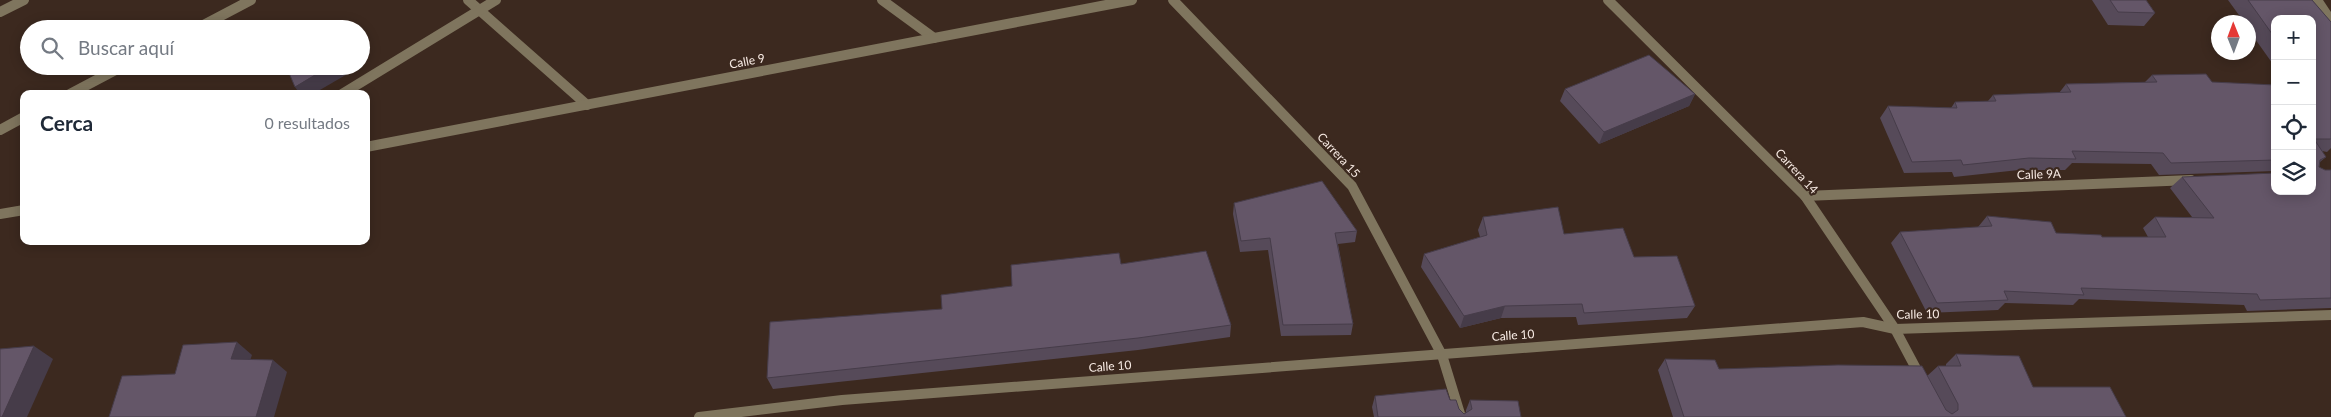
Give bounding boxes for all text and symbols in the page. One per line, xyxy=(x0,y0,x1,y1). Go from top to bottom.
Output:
north arrow xyxy=(2211,15,2256,60)
map controls xyxy=(2271,15,2316,195)
button: + xyxy=(2271,15,2316,60)
search box xyxy=(20,20,370,75)
icon: search xyxy=(38,34,66,62)
text: Buscar aquí xyxy=(78,36,174,59)
street label: Calle 9 xyxy=(728,50,766,72)
button: − xyxy=(2271,60,2316,105)
button: locate xyxy=(2271,105,2316,150)
text: Cerca xyxy=(40,110,93,135)
text: 0 resultados xyxy=(264,113,350,132)
street label: Carrera 15 xyxy=(1314,129,1364,181)
street label: Carrera 14 xyxy=(1772,145,1822,197)
button: layers xyxy=(2271,150,2316,195)
street label: Calle 9A xyxy=(2017,166,2062,182)
street label: Calle 10 xyxy=(1896,306,1940,322)
street label: Calle 10 xyxy=(1491,326,1535,344)
street label: Calle 10 xyxy=(1088,357,1132,375)

